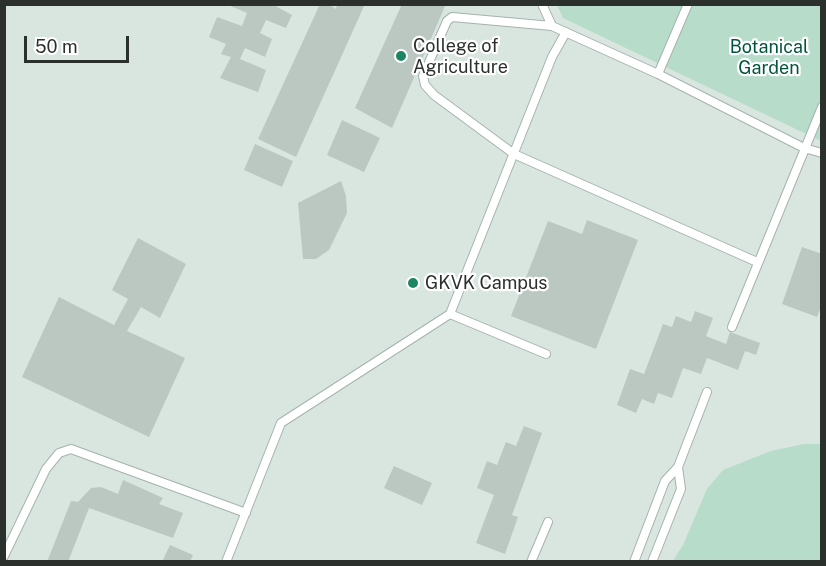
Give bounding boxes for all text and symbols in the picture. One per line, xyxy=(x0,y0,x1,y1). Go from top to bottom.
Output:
scale bar xyxy=(27,24,132,62)
place label: College of Agriculture xyxy=(413,35,508,78)
text: 50 m xyxy=(35,36,78,57)
park label: Botanical Garden xyxy=(730,36,808,78)
marker: College of Agriculture xyxy=(394,49,408,63)
place label: GKVK Campus xyxy=(425,272,547,294)
marker: GKVK Campus xyxy=(406,276,420,290)

